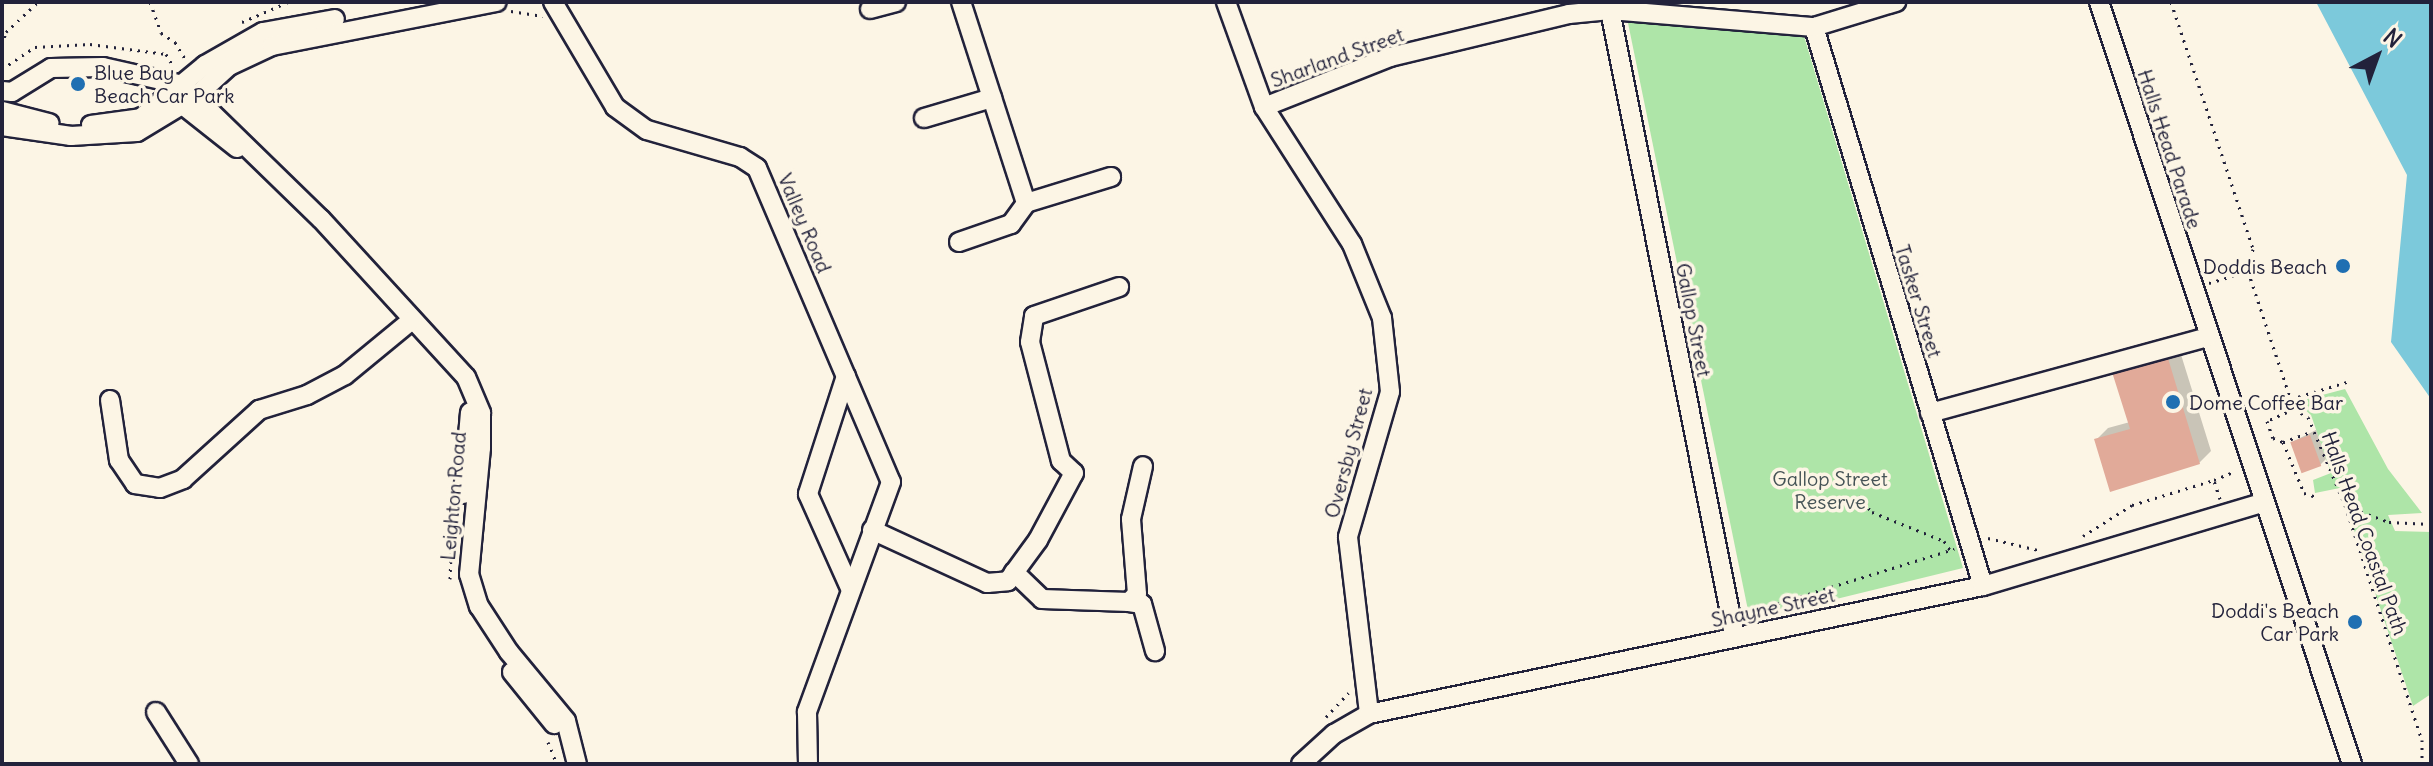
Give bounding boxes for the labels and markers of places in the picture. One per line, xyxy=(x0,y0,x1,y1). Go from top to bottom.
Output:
place label: Blue Bay Beach Car Park xyxy=(94,60,234,107)
marker: Blue Bay Beach Car Park xyxy=(69,75,87,93)
place label: Doddis Beach xyxy=(2203,254,2327,278)
marker: Doddis Beach xyxy=(2334,257,2352,275)
place label: Dome Coffee Bar xyxy=(2189,390,2343,414)
marker: Dome Coffee Bar xyxy=(2164,393,2182,411)
place label: Doddi's Beach Car Park xyxy=(2211,598,2339,645)
marker: Doddi's Beach Car Park xyxy=(2346,613,2364,631)

